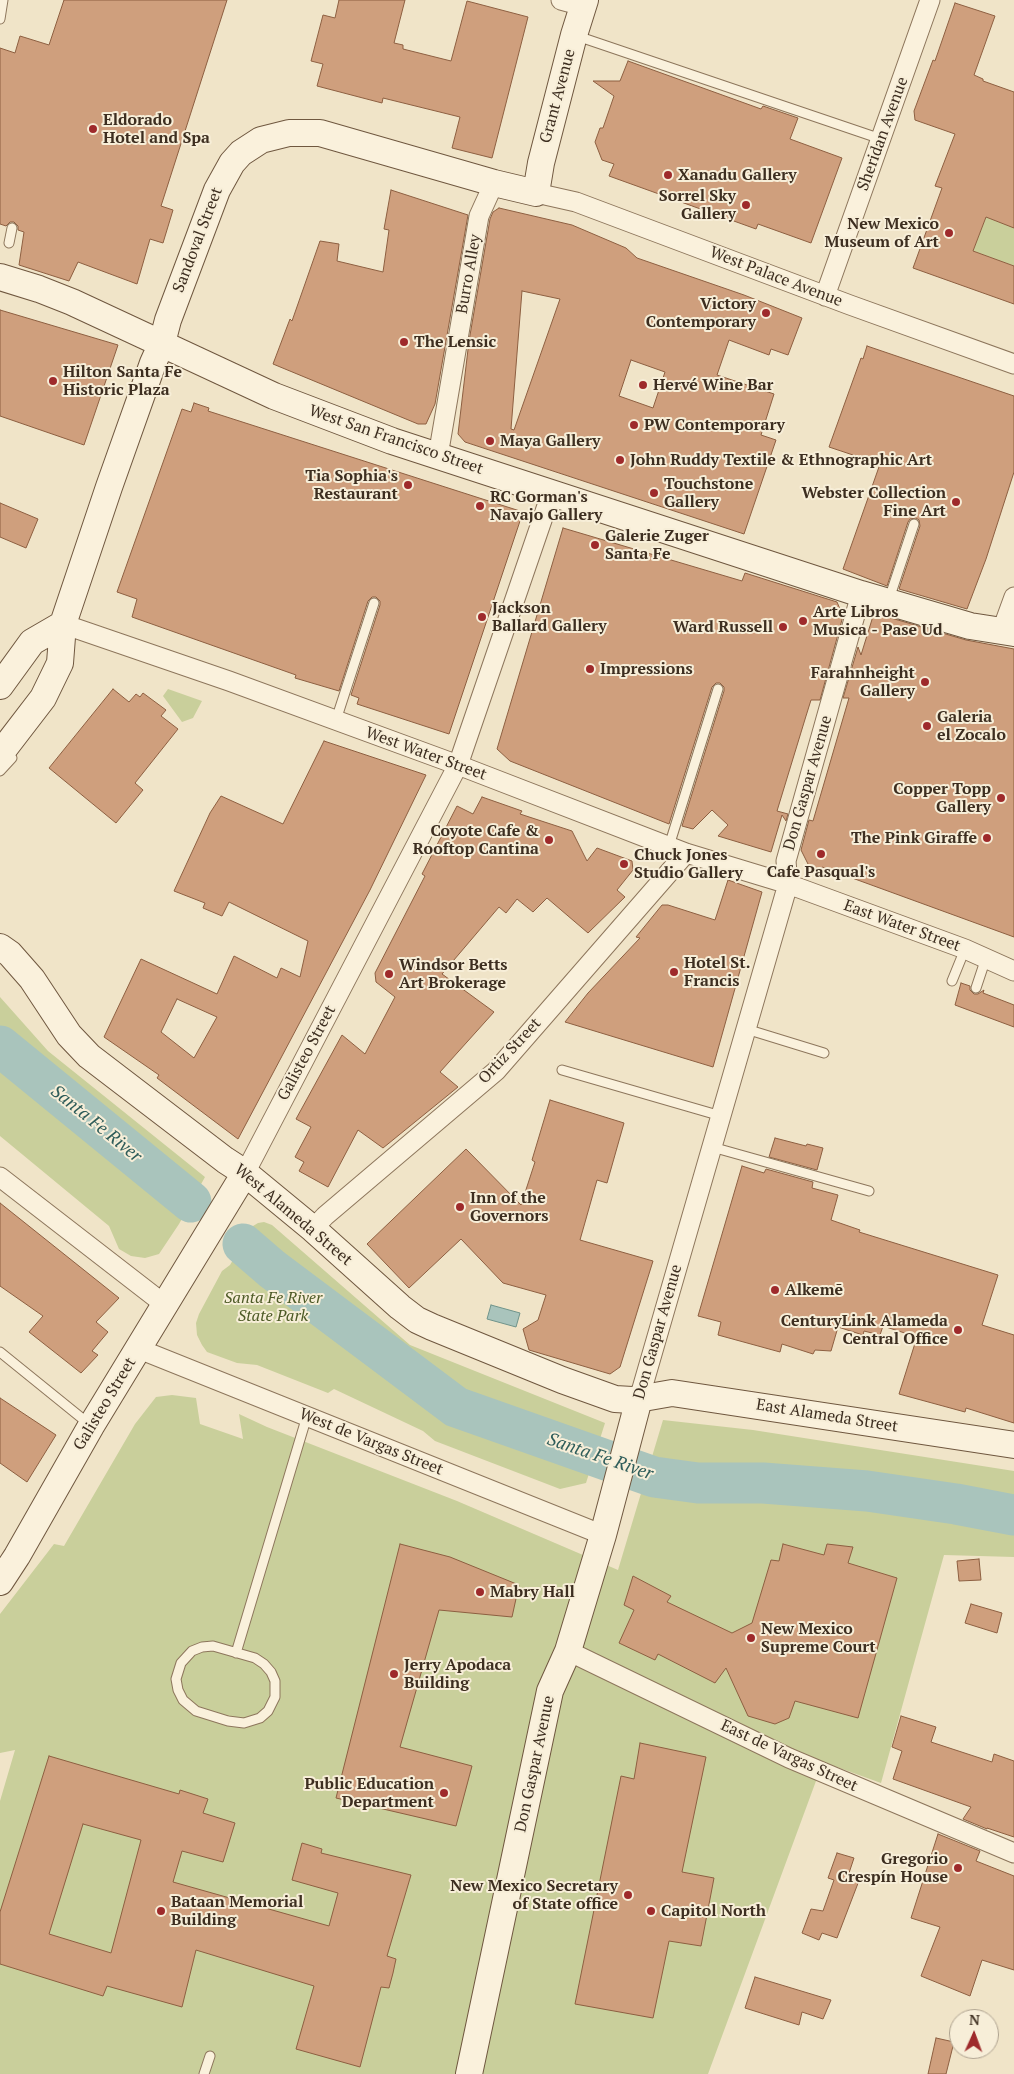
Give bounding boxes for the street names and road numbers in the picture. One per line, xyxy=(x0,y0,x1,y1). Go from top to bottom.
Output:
street label: Grant Avenue xyxy=(536,47,580,145)
street label: Sheridan Avenue xyxy=(854,74,912,194)
street label: Sandoval Street xyxy=(169,185,227,295)
street label: Burro Alley xyxy=(453,233,485,315)
street label: West Palace Avenue xyxy=(707,243,845,311)
street label: West San Francisco Street xyxy=(306,401,486,479)
street label: Don Gaspar Avenue xyxy=(780,713,836,853)
street label: West Water Street xyxy=(363,723,489,785)
street label: East Water Street xyxy=(841,896,963,956)
street label: Galisteo Street xyxy=(274,1002,340,1104)
street label: Ortiz Street xyxy=(475,1014,545,1088)
street label: West Alameda Street xyxy=(230,1160,356,1270)
street label: Don Gaspar Avenue xyxy=(630,1262,686,1402)
street label: Galisteo Street xyxy=(70,1354,140,1454)
street label: East Alameda Street xyxy=(755,1395,899,1437)
street label: West de Vargas Street xyxy=(296,1404,446,1480)
street label: Don Gaspar Avenue xyxy=(511,1694,559,1834)
street label: East de Vargas Street xyxy=(717,1716,861,1796)

